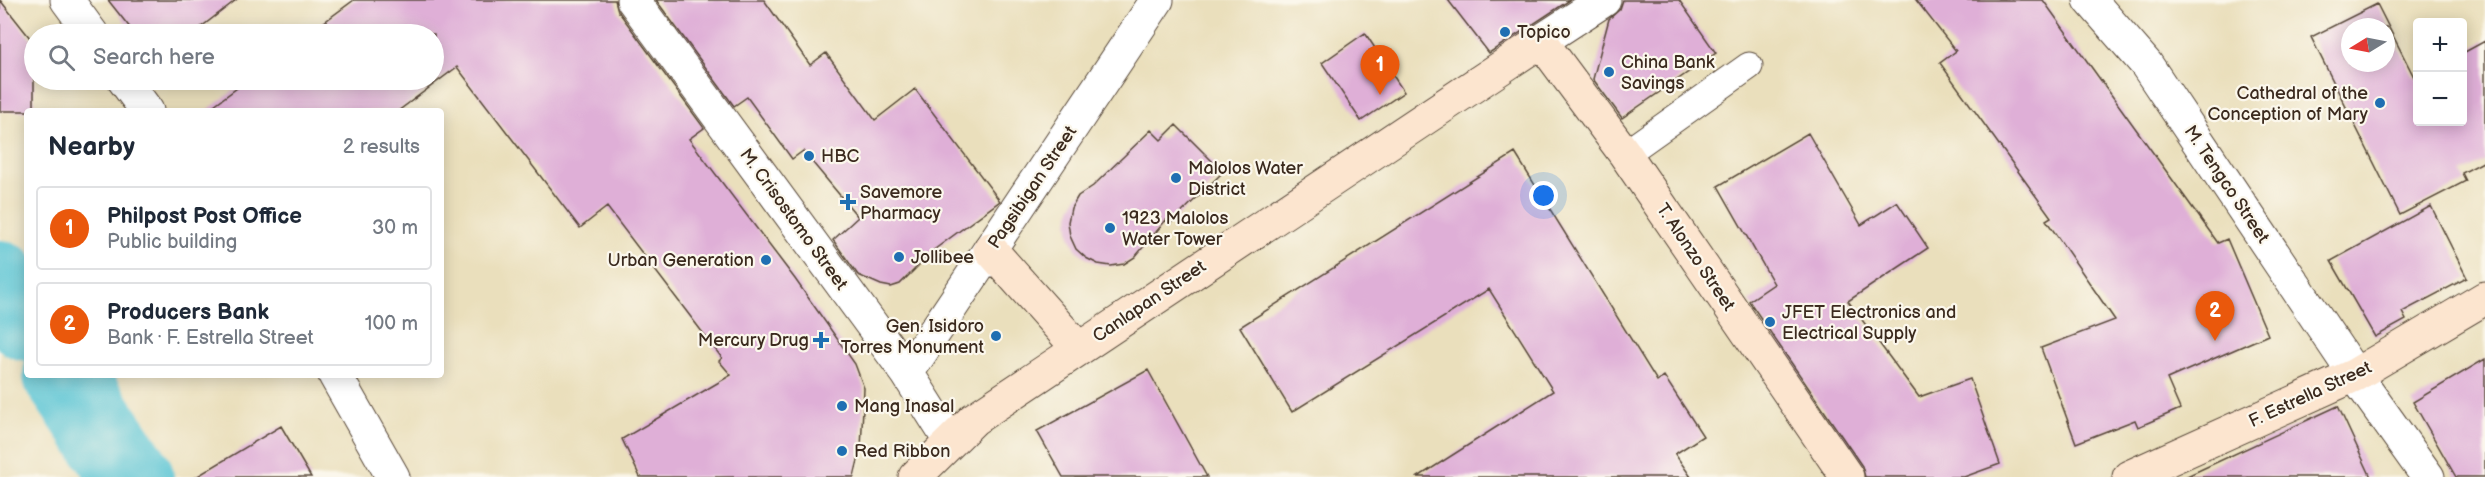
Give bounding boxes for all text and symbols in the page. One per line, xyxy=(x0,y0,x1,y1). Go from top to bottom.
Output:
north arrow xyxy=(2341,18,2395,72)
map controls xyxy=(2413,18,2467,126)
button: + xyxy=(2413,18,2467,72)
place label: Topico xyxy=(1517,22,1571,43)
search box xyxy=(24,24,444,90)
marker: Topico xyxy=(1498,25,1512,39)
icon: search xyxy=(45,41,78,74)
text: Search here xyxy=(93,44,215,71)
pin: 1 xyxy=(1360,46,1400,95)
place label: China Bank Savings xyxy=(1621,52,1715,94)
marker: China Bank Savings xyxy=(1602,65,1616,79)
button: − xyxy=(2413,72,2467,126)
place label: Cathedral of the Conception of Mary xyxy=(2208,83,2369,125)
marker: Cathedral of the Conception of Mary xyxy=(2373,96,2387,110)
street label: Pagsibigan Street xyxy=(984,122,1081,253)
street label: M. Tengco Street xyxy=(2179,122,2274,247)
text: Nearby xyxy=(48,132,135,163)
text: 2 results xyxy=(343,135,420,159)
street label: M. Crisostomo Street xyxy=(735,144,852,294)
place label: HBC xyxy=(821,146,859,167)
marker: HBC xyxy=(802,149,816,163)
place label: Malolos Water District xyxy=(1188,158,1303,200)
marker: Malolos Water District xyxy=(1169,171,1183,185)
your location xyxy=(1529,181,1558,210)
place label: Savemore Pharmacy xyxy=(860,182,942,224)
marker: Savemore Pharmacy xyxy=(841,195,855,209)
street label: T. Alonzo Street xyxy=(1652,200,1740,315)
text: Philpost Post Office xyxy=(107,203,302,230)
place label: 1923 Malolos Water Tower xyxy=(1122,208,1229,250)
text: 1 xyxy=(65,216,74,240)
text: 30 m xyxy=(372,216,418,240)
marker: 1923 Malolos Water Tower xyxy=(1103,221,1117,235)
text: Public building xyxy=(107,230,237,254)
place label: Jollibee xyxy=(911,247,974,268)
place label: Urban Generation xyxy=(608,250,754,271)
marker: Jollibee xyxy=(892,250,906,264)
marker: Urban Generation xyxy=(759,253,773,267)
street label: Canlapan Street xyxy=(1089,256,1210,347)
pin: 2 xyxy=(2196,292,2234,341)
text: Producers Bank xyxy=(107,299,269,326)
place label: JFET Electronics and Electrical Supply xyxy=(1782,302,1956,344)
text: 2 xyxy=(64,312,75,336)
text: 100 m xyxy=(365,312,418,336)
marker: JFET Electronics and Electrical Supply xyxy=(1763,315,1777,329)
place label: Gen. Isidoro Torres Monument xyxy=(841,316,984,358)
text: Bank · F. Estrella Street xyxy=(107,326,314,350)
marker: Gen. Isidoro Torres Monument xyxy=(989,329,1003,343)
place label: Mercury Drug xyxy=(698,330,809,351)
marker: Mercury Drug xyxy=(814,333,828,347)
street label: F. Estrella Street xyxy=(2246,357,2375,432)
place label: Mang Inasal xyxy=(854,396,954,417)
marker: Mang Inasal xyxy=(835,399,849,413)
place label: Red Ribbon xyxy=(854,441,950,462)
marker: Red Ribbon xyxy=(835,444,849,458)

